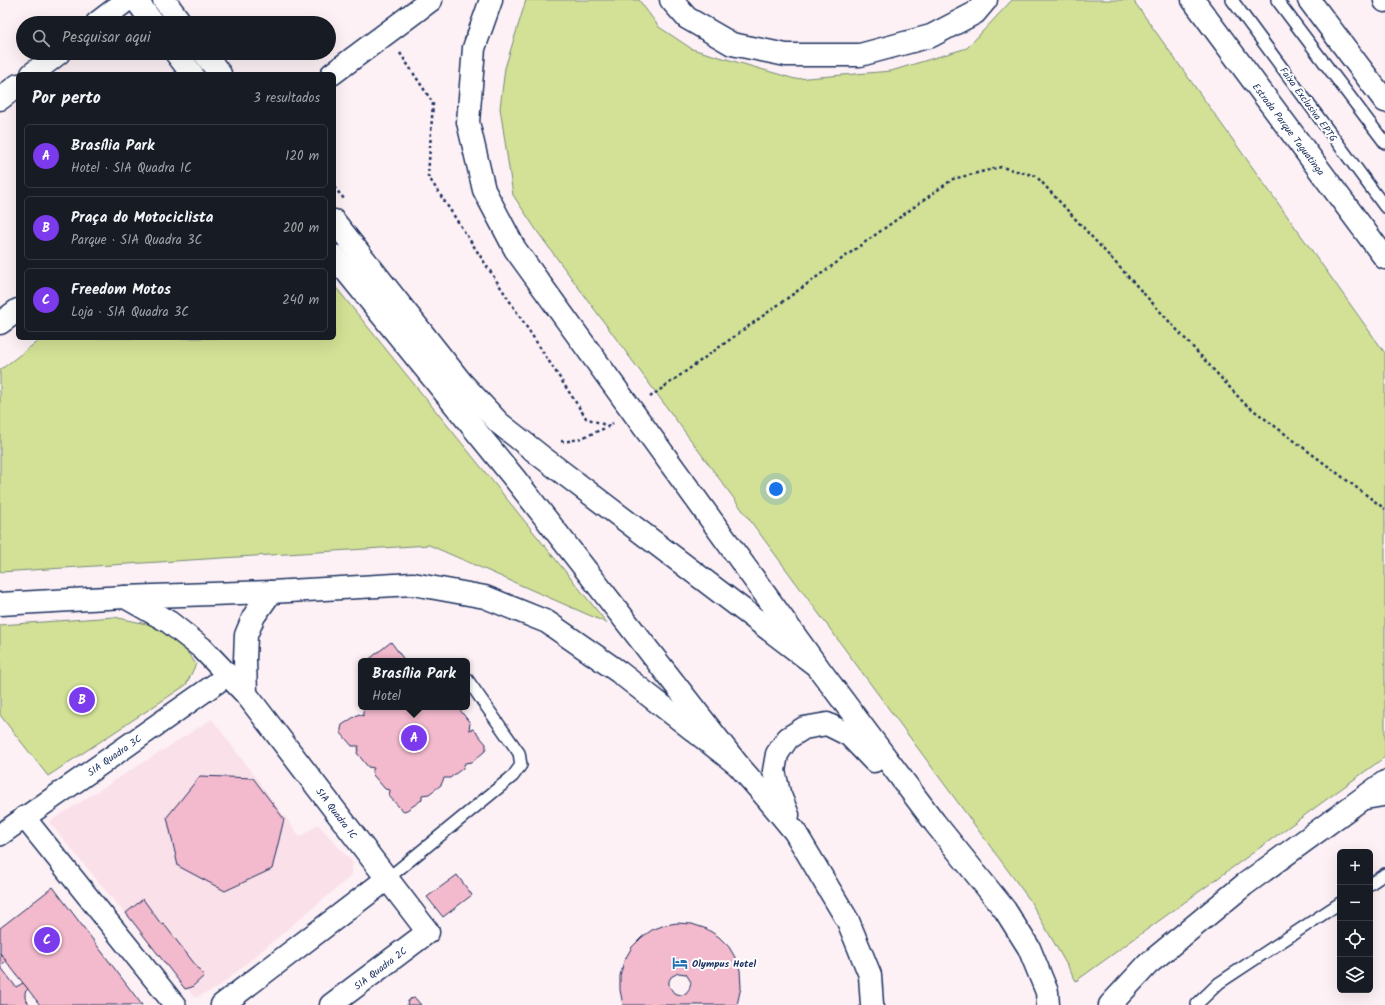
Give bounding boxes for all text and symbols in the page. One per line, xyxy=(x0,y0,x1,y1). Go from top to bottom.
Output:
search box xyxy=(16,16,336,60)
text: Pesquisar aqui xyxy=(62,26,151,50)
icon: search xyxy=(30,27,52,49)
street label: Faixa Exclusiva EPTG xyxy=(1275,64,1341,145)
street label: Estrada Parque Taguatinga xyxy=(1248,80,1329,180)
text: Por perto xyxy=(32,85,101,112)
text: 3 resultados xyxy=(253,88,320,109)
text: Brasília Park xyxy=(71,134,154,158)
text: A xyxy=(42,146,50,167)
text: 120 m xyxy=(285,146,319,167)
text: Hotel · SIA Quadra 1C xyxy=(71,158,192,179)
text: Praça do Motociclista xyxy=(71,206,214,230)
text: B xyxy=(42,218,50,239)
text: 200 m xyxy=(283,218,319,239)
text: Parque · SIA Quadra 3C xyxy=(71,230,202,251)
text: Freedom Motos xyxy=(71,278,171,302)
text: C xyxy=(42,290,50,311)
text: 240 m xyxy=(282,290,319,311)
text: Loja · SIA Quadra 3C xyxy=(71,302,189,323)
your location xyxy=(766,479,786,499)
popup xyxy=(358,658,470,710)
text: Brasília Park xyxy=(372,662,456,686)
pin: B xyxy=(69,685,95,715)
text: Hotel xyxy=(372,686,401,707)
pin: A xyxy=(401,723,427,753)
street label: SIA Quadra 3C xyxy=(84,731,145,780)
street label: SIA Quadra 1C xyxy=(312,785,361,843)
map controls xyxy=(1337,849,1373,993)
button: + xyxy=(1337,849,1373,885)
button: − xyxy=(1337,885,1373,921)
button: locate xyxy=(1337,921,1373,957)
pin: C xyxy=(34,925,60,955)
street label: SIA Quadra 2C xyxy=(351,943,411,994)
hotel icon: Olympus Hotel xyxy=(671,954,689,972)
place label: Olympus Hotel xyxy=(692,956,756,972)
button: layers xyxy=(1337,957,1373,993)

